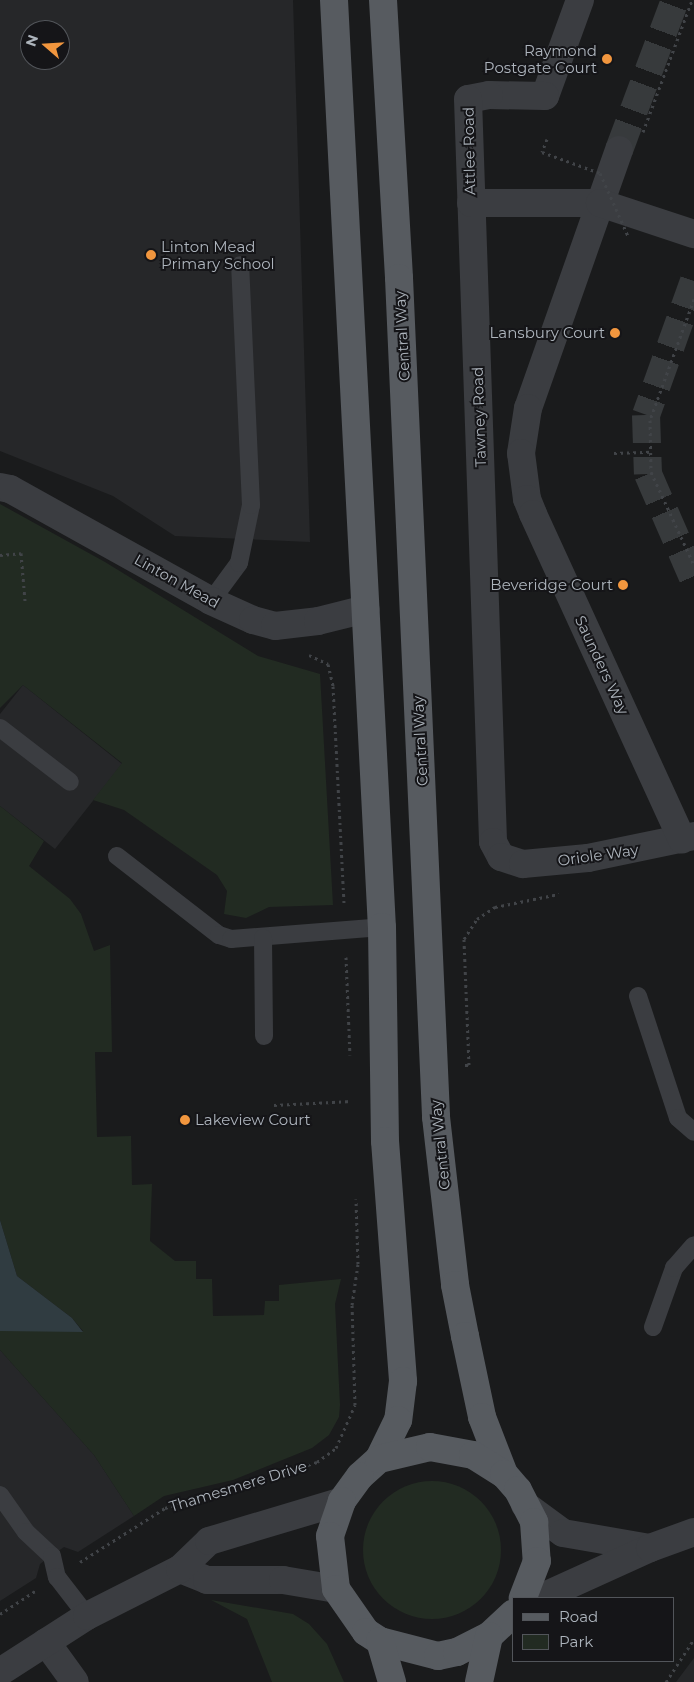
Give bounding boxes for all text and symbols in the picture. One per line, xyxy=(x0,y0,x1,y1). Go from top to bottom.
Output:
north arrow xyxy=(20,20,70,70)
text: N xyxy=(21,32,42,49)
place label: Raymond Postgate Court xyxy=(484,41,597,76)
marker: Raymond Postgate Court xyxy=(601,53,613,65)
street label: Attlee Road xyxy=(459,107,479,195)
place label: Linton Mead Primary School xyxy=(161,237,275,272)
marker: Linton Mead Primary School xyxy=(145,249,157,261)
street label: Central Way xyxy=(391,290,413,382)
place label: Lansbury Court xyxy=(490,324,605,342)
marker: Lansbury Court xyxy=(609,327,621,339)
street label: Tawney Road xyxy=(468,366,490,468)
street label: Linton Mead xyxy=(131,550,223,612)
place label: Beveridge Court xyxy=(490,576,613,594)
marker: Beveridge Court xyxy=(617,579,629,591)
street label: Saunders Way xyxy=(571,613,633,717)
street label: Central Way xyxy=(409,695,431,787)
street label: Oriole Way xyxy=(556,840,640,870)
street label: Central Way xyxy=(426,1099,454,1191)
place label: Lakeview Court xyxy=(195,1111,311,1129)
marker: Lakeview Court xyxy=(179,1114,191,1126)
street label: Thamesmere Drive xyxy=(167,1456,309,1516)
legend xyxy=(512,1597,674,1662)
text: Road xyxy=(559,1607,598,1626)
text: Park xyxy=(559,1632,593,1651)

